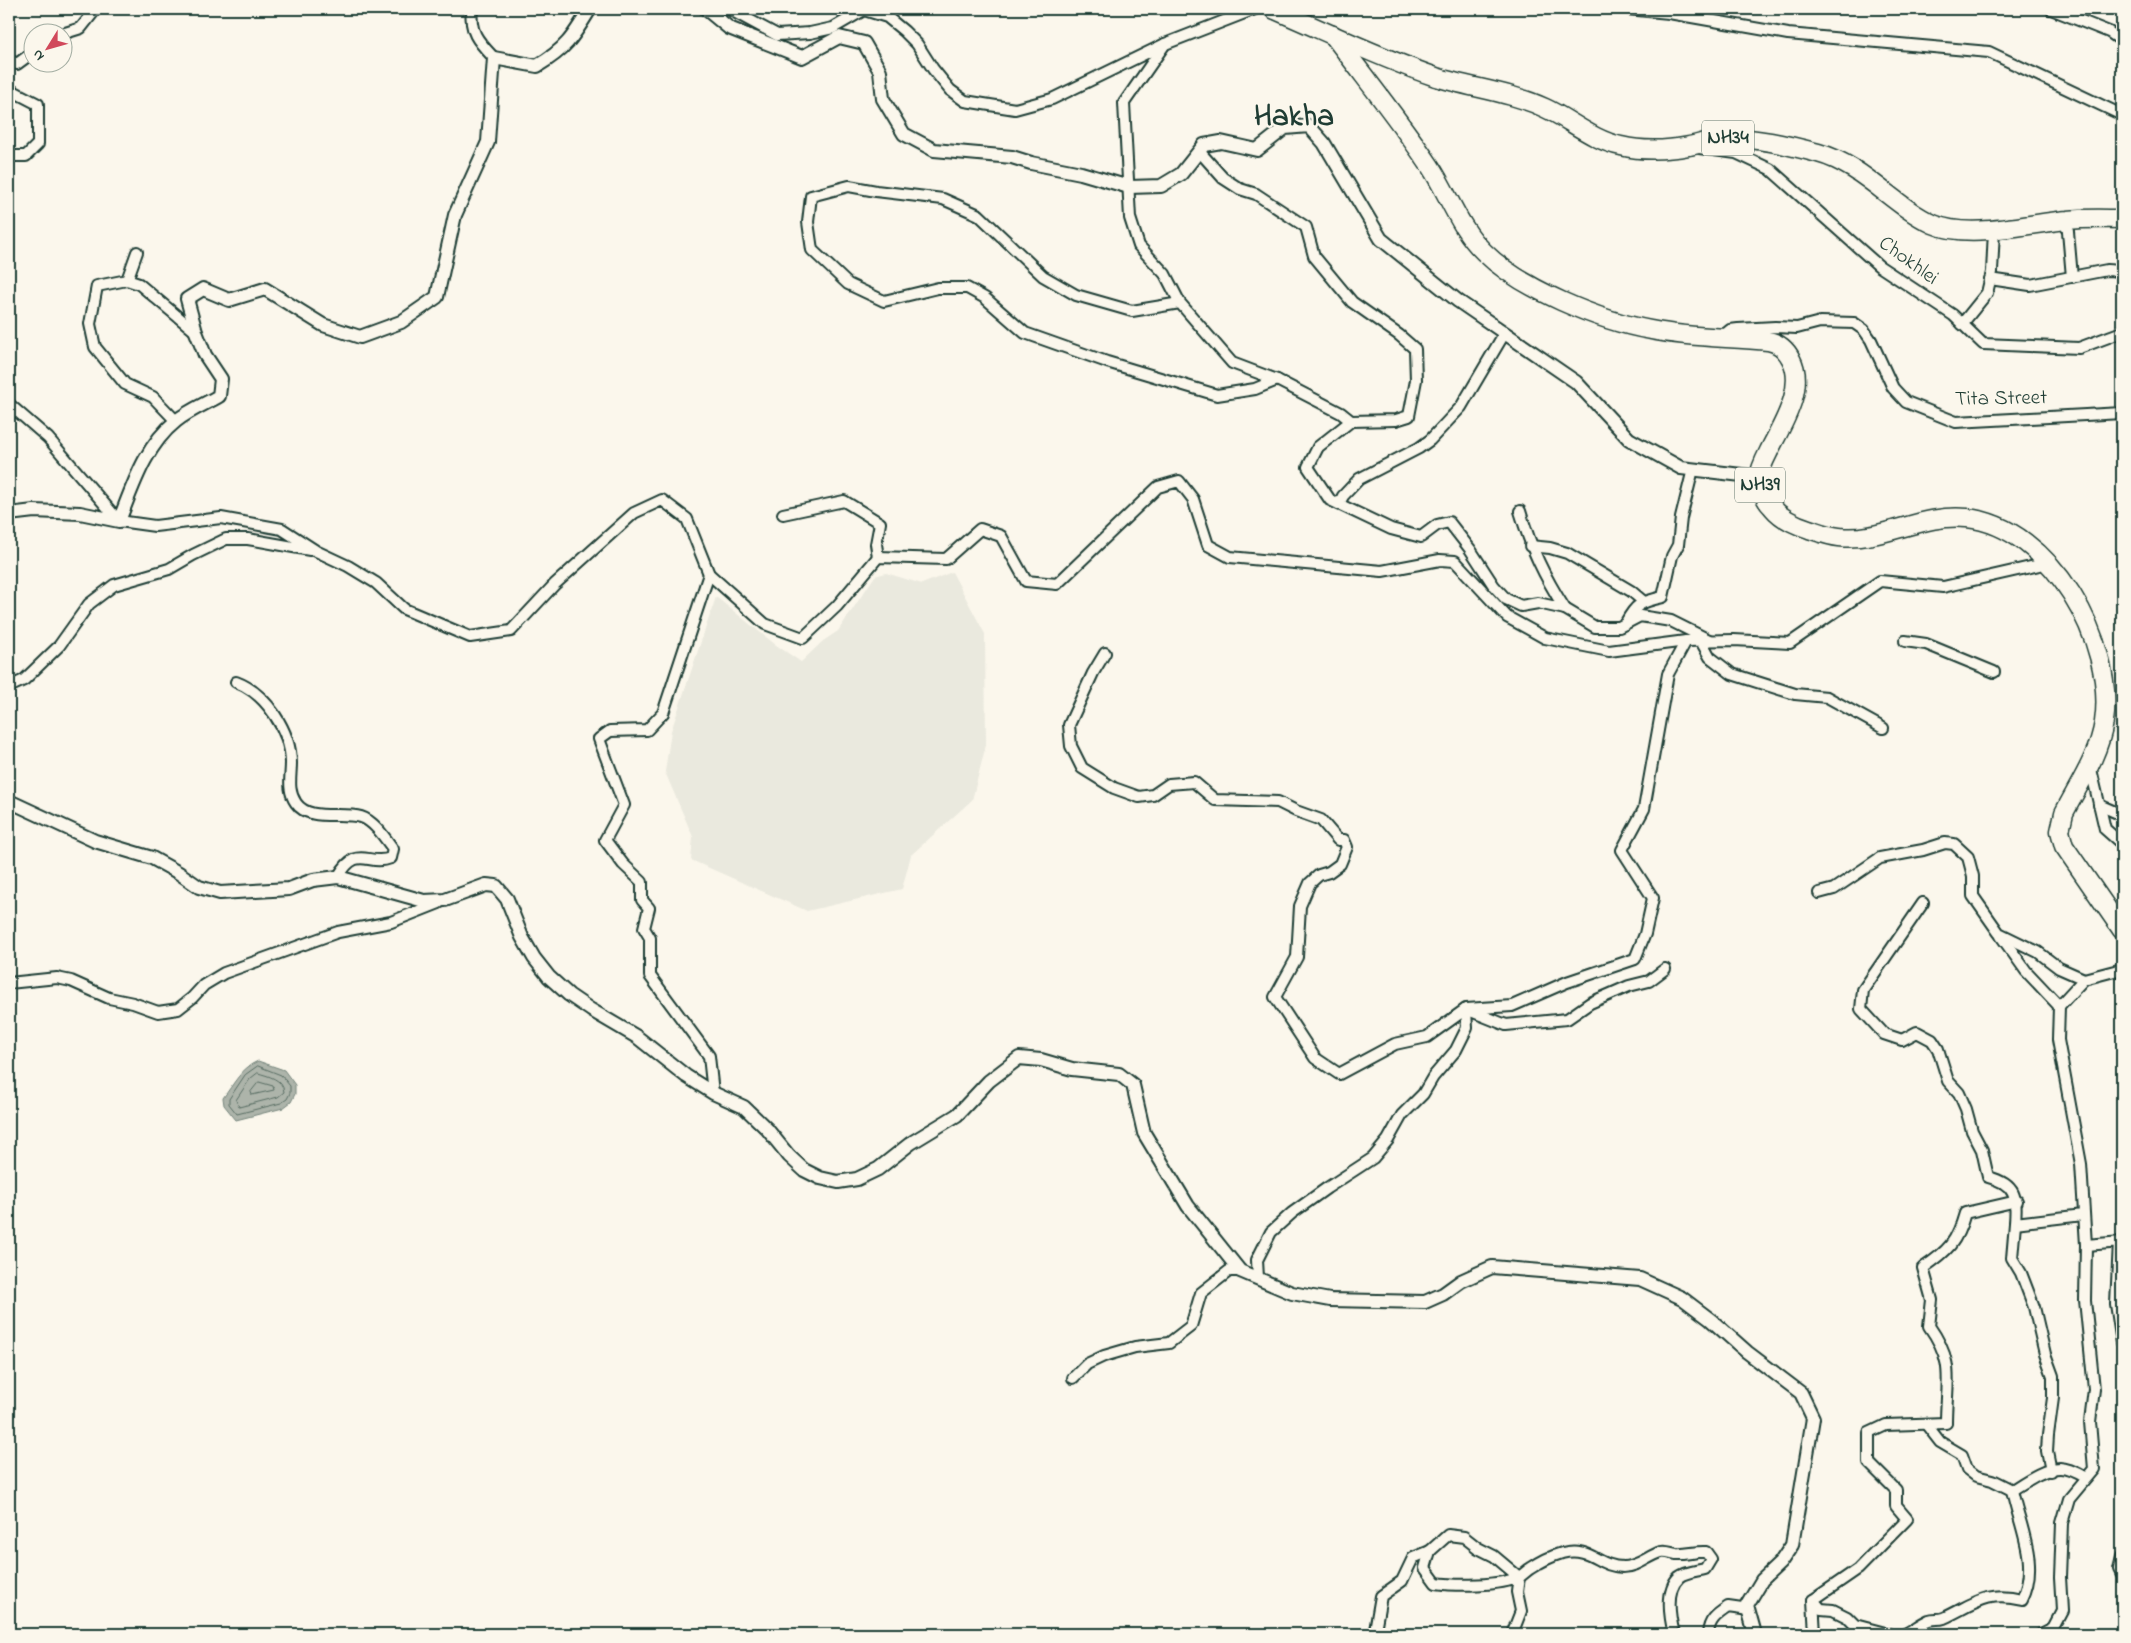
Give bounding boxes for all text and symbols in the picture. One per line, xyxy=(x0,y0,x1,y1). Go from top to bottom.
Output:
north arrow xyxy=(22,22,72,72)
text: N xyxy=(28,45,50,65)
district label: Hakha xyxy=(1254,95,1334,140)
road number: NH34 xyxy=(1702,120,1754,156)
street label: Chokhlei xyxy=(1872,229,1944,293)
street label: Tita Street xyxy=(1955,383,2047,415)
road number: NH39 xyxy=(1735,468,1785,502)

